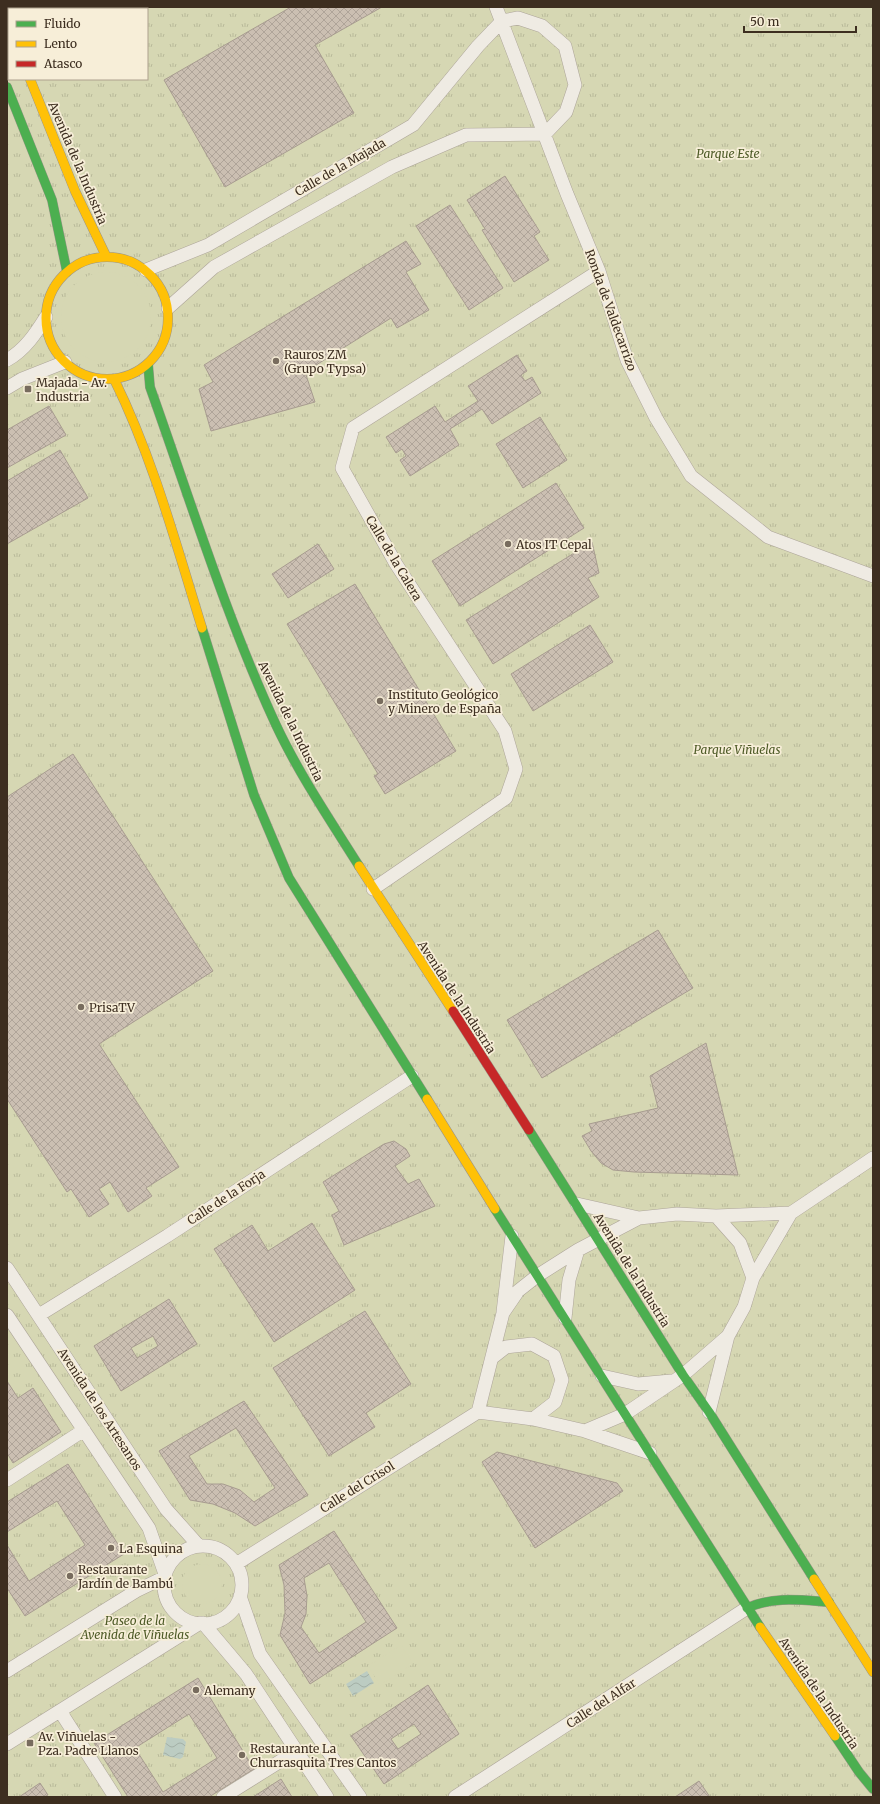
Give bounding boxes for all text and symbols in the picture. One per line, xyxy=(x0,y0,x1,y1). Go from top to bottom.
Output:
legend xyxy=(8,8,148,80)
scale bar xyxy=(744,8,856,34)
text: 50 m xyxy=(750,14,779,29)
text: Fluido xyxy=(44,16,81,31)
text: Lento xyxy=(44,36,77,51)
text: Atasco xyxy=(43,56,82,71)
street label: Avenida de la Industria xyxy=(45,98,111,227)
street label: Calle de la Majada xyxy=(292,135,389,199)
park label: Parque Este xyxy=(696,146,760,161)
street label: Ronda de Valdecarrizo xyxy=(582,247,640,373)
place label: Rauros ZM (Grupo Typsa) xyxy=(284,347,366,376)
marker: Rauros ZM (Grupo Typsa) xyxy=(271,356,281,366)
place label: Majada - Av. Industria xyxy=(36,375,107,404)
marker: Majada - Av. Industria xyxy=(23,384,33,394)
street label: Calle de la Calera xyxy=(363,513,426,604)
place label: Atos IT Cepal xyxy=(515,537,592,552)
marker: Atos IT Cepal xyxy=(503,539,513,549)
street label: Avenida de la Industria xyxy=(255,658,327,784)
place label: Instituto Geológico y Minero de España xyxy=(388,687,502,716)
marker: Instituto Geológico y Minero de España xyxy=(375,696,385,706)
park label: Parque Viñuelas xyxy=(693,742,781,757)
street label: Avenida de la Industria xyxy=(414,937,499,1057)
place label: PrisaTV xyxy=(89,1000,136,1015)
marker: PrisaTV xyxy=(76,1002,86,1012)
street label: Calle de la Forja xyxy=(184,1166,268,1228)
street label: Avenida de la Industria xyxy=(590,1209,674,1330)
street label: Avenida de los Artesanos xyxy=(54,1344,145,1473)
street label: Calle del Crisol xyxy=(317,1458,397,1516)
place label: La Esquina xyxy=(119,1541,183,1556)
marker: La Esquina xyxy=(106,1543,116,1553)
place label: Restaurante Jardín de Bambú xyxy=(77,1562,174,1591)
marker: Restaurante Jardín de Bambú xyxy=(65,1571,75,1581)
park label: Paseo de la Avenida de Viñuelas xyxy=(80,1613,189,1642)
street label: Avenida de la Industria xyxy=(775,1633,862,1752)
street label: Calle del Alfar xyxy=(563,1675,639,1731)
place label: Alemany xyxy=(203,1683,256,1698)
marker: Alemany xyxy=(191,1685,201,1695)
place label: Av. Viñuelas - Pza. Padre Llanos xyxy=(37,1729,139,1758)
marker: Av. Viñuelas - Pza. Padre Llanos xyxy=(25,1738,35,1748)
place label: Restaurante La Churrasquita Tres Cantos xyxy=(250,1741,396,1770)
marker: Restaurante La Churrasquita Tres Cantos xyxy=(237,1750,247,1760)

